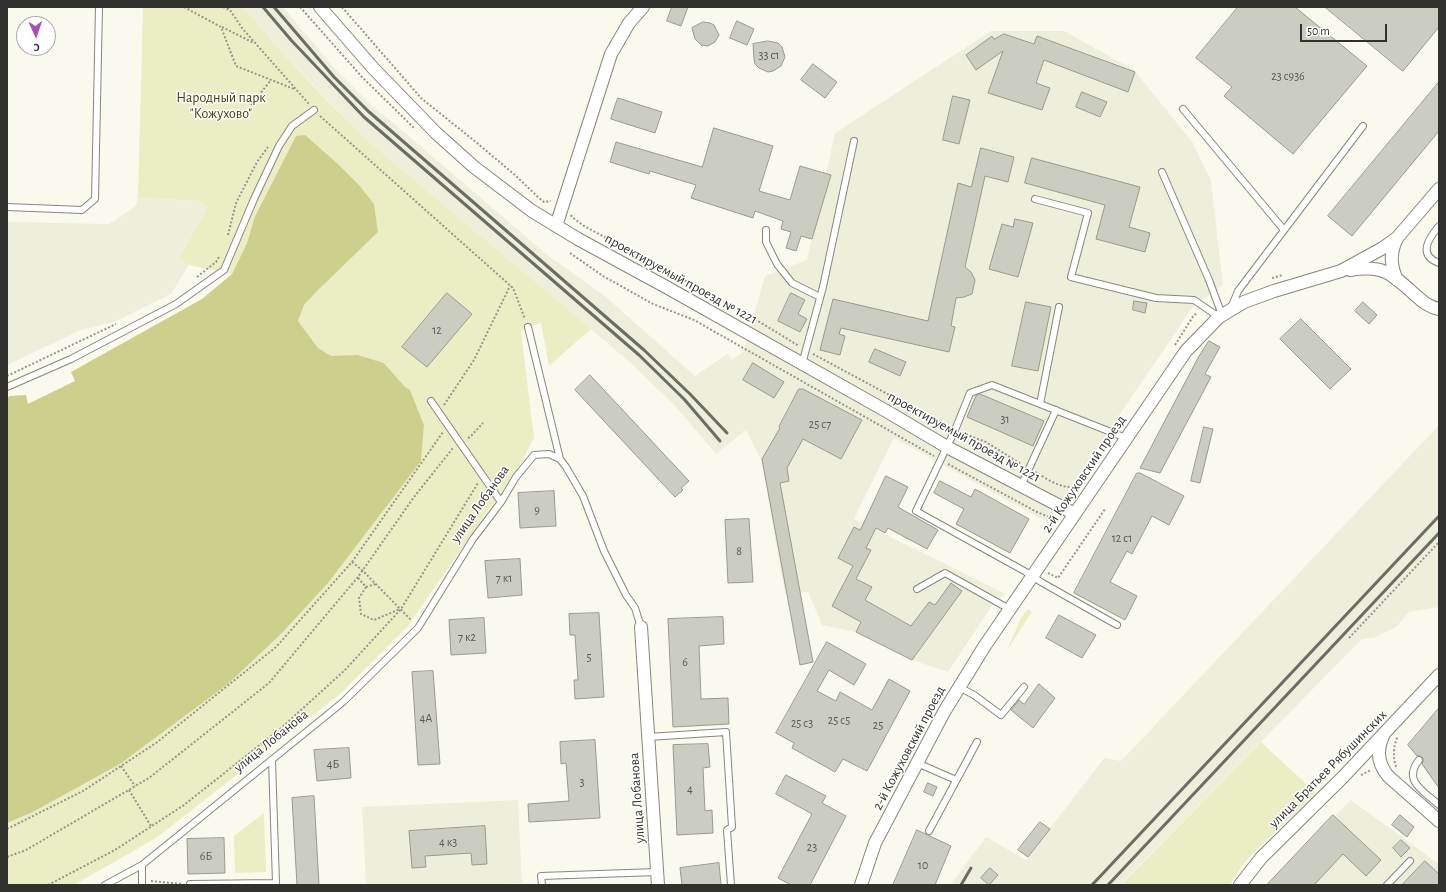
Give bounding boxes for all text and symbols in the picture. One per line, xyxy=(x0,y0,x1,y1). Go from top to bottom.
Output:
north arrow xyxy=(16,16,56,56)
scale bar xyxy=(1302,16,1389,42)
text: 50 m xyxy=(1307,25,1330,37)
text: С xyxy=(33,42,40,53)
house number: 33 с1 xyxy=(759,48,779,62)
house number: 23 с936 xyxy=(1271,69,1305,83)
park label: Народный парк "Кожухово" xyxy=(176,90,266,122)
street label: проектируемый проезд № 1221 xyxy=(602,230,760,328)
house number: 12 xyxy=(432,323,442,337)
street label: проектируемый проезд № 1221 xyxy=(885,388,1043,486)
house number: 31 xyxy=(1000,412,1010,426)
street label: 2-й Кожуховский проезд xyxy=(1038,412,1130,536)
house number: 25 с7 xyxy=(809,417,831,431)
street label: улица Лобанова xyxy=(447,462,513,546)
house number: 9 xyxy=(534,503,540,517)
house number: 12 с1 xyxy=(1112,531,1132,545)
house number: 8 xyxy=(736,544,742,558)
house number: 7 к1 xyxy=(496,571,512,585)
house number: 7 к2 xyxy=(458,630,476,644)
house number: 5 xyxy=(586,650,592,664)
house number: 6 xyxy=(682,655,688,669)
street label: 2-й Кожуховский проезд xyxy=(869,683,949,813)
street label: улица Лобанова xyxy=(230,706,312,776)
street label: улица Братьев Рябушинских xyxy=(1266,707,1390,831)
house number: 4А xyxy=(420,711,432,725)
house number: 25 с5 xyxy=(828,713,850,727)
house number: 25 с3 xyxy=(791,716,813,730)
house number: 25 xyxy=(873,718,883,732)
street label: улица Лобанова xyxy=(625,752,649,844)
house number: 4Б xyxy=(327,757,339,771)
house number: 3 xyxy=(580,775,584,789)
house number: 4 xyxy=(687,782,693,796)
house number: 4 к3 xyxy=(439,835,457,849)
house number: 23 xyxy=(807,840,817,854)
house number: 6Б xyxy=(200,849,212,863)
house number: 10 xyxy=(918,858,928,872)

